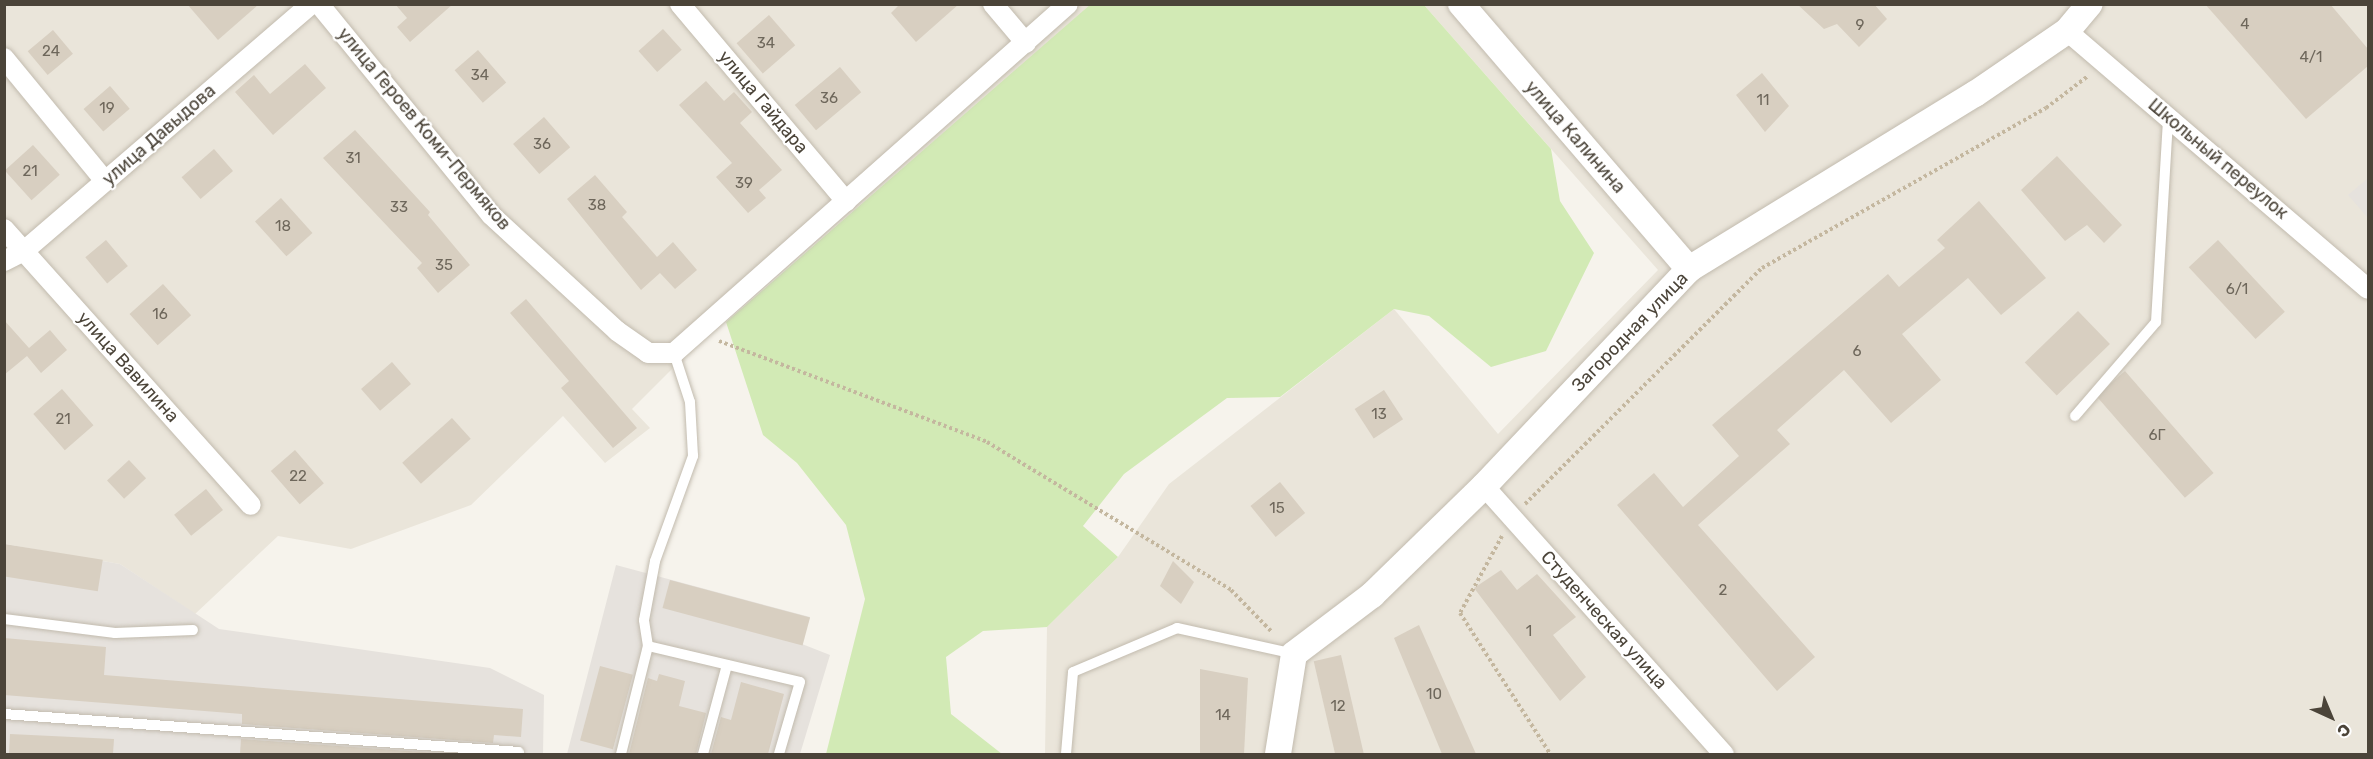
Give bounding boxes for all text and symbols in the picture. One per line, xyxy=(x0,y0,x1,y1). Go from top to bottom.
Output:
house number: 4 xyxy=(2240,16,2250,34)
house number: 9 xyxy=(1856,17,1864,35)
street label: улица Героев Коми-Пермяков xyxy=(333,23,515,235)
house number: 34 xyxy=(757,35,775,53)
house number: 24 xyxy=(42,43,60,61)
street label: улица Гайдара xyxy=(714,46,812,158)
house number: 4/1 xyxy=(2300,49,2322,67)
house number: 34 xyxy=(471,67,489,85)
street label: улица Калинина xyxy=(1520,76,1630,198)
street label: улица Давыдова xyxy=(98,80,220,190)
house number: 36 xyxy=(820,90,838,108)
house number: 11 xyxy=(1757,92,1769,110)
street label: Школьный переулок xyxy=(2144,94,2292,224)
house number: 19 xyxy=(99,100,115,118)
house number: 36 xyxy=(533,136,551,154)
house number: 31 xyxy=(345,150,361,168)
house number: 21 xyxy=(22,163,38,181)
house number: 39 xyxy=(735,175,753,193)
house number: 38 xyxy=(588,197,606,215)
house number: 33 xyxy=(390,199,408,217)
house number: 18 xyxy=(275,218,291,236)
house number: 35 xyxy=(435,257,453,275)
street label: Загородная улица xyxy=(1567,268,1693,396)
house number: 6/1 xyxy=(2226,281,2248,299)
house number: 16 xyxy=(152,306,168,324)
street label: улица Вавилина xyxy=(73,307,183,427)
house number: 6 xyxy=(1852,343,1862,361)
house number: 13 xyxy=(1371,406,1387,424)
house number: 21 xyxy=(55,411,71,429)
house number: 6Г xyxy=(2149,427,2165,445)
house number: 22 xyxy=(289,468,307,486)
house number: 15 xyxy=(1269,500,1285,518)
street label: Студенческая улица xyxy=(1536,546,1672,694)
house number: 2 xyxy=(1719,582,1727,600)
house number: 1 xyxy=(1526,623,1532,641)
house number: 10 xyxy=(1426,686,1442,704)
north arrow xyxy=(2301,687,2361,747)
house number: 12 xyxy=(1330,698,1346,716)
house number: 14 xyxy=(1215,707,1231,725)
text: С xyxy=(2333,720,2354,741)

